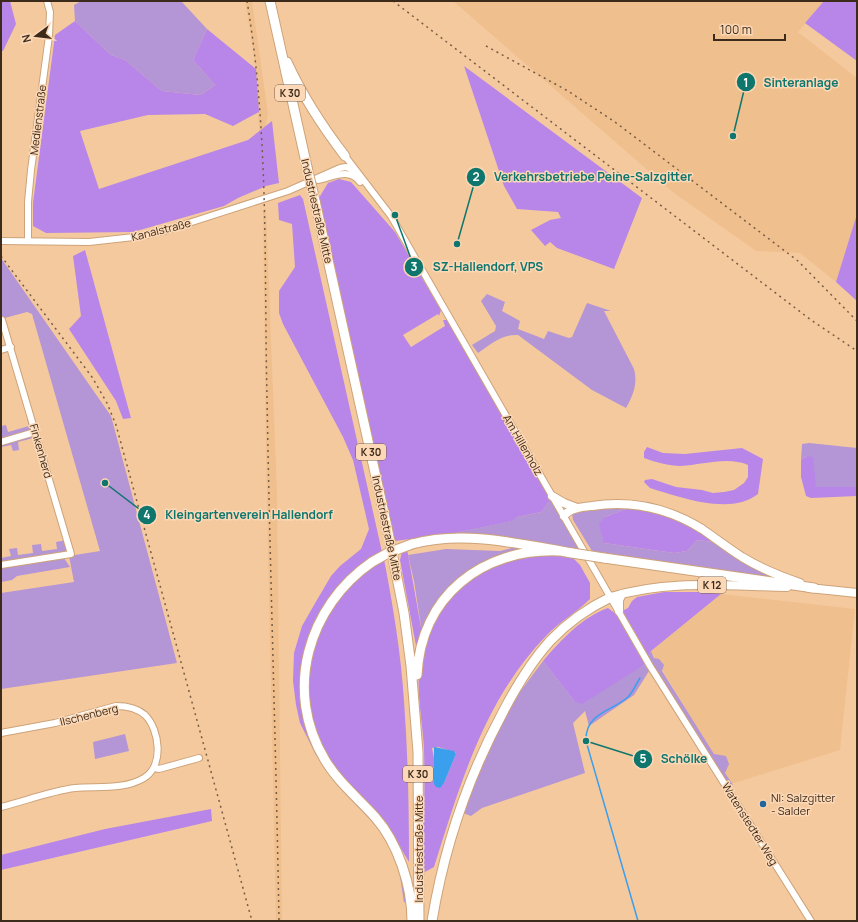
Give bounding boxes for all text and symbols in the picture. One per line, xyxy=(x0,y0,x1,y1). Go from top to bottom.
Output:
north arrow xyxy=(16,16,56,56)
scale bar xyxy=(714,16,785,42)
text: 100 m xyxy=(720,21,752,38)
text: N xyxy=(18,33,34,44)
callout: Sinteranlage xyxy=(736,70,847,94)
text: 1 xyxy=(743,74,749,91)
text: Sinteranlage xyxy=(764,74,838,91)
street label: Medienstraße xyxy=(26,83,49,156)
road number: K 30 xyxy=(275,85,305,101)
street label: Industriestraße Mitte xyxy=(298,157,337,265)
callout: Verkehrsbetriebe Peine-Salzgitter xyxy=(466,165,700,189)
text: 2 xyxy=(472,168,480,185)
text: Verkehrsbetriebe Peine-Salzgitter xyxy=(494,168,692,185)
street label: Kanalstraße xyxy=(130,215,193,244)
callout: SZ-Hallendorf, VPS xyxy=(404,255,551,279)
text: 3 xyxy=(411,258,418,275)
text: SZ-Hallendorf, VPS xyxy=(433,258,543,275)
street label: Am Hillenholz xyxy=(500,412,547,478)
street label: Finkenherd xyxy=(27,422,56,480)
road number: K 30 xyxy=(356,444,386,460)
street label: Industriestraße Mitte xyxy=(369,474,406,582)
callout: Kleingartenverein Hallendorf xyxy=(137,503,341,527)
text: 4 xyxy=(143,506,151,523)
text: Kleingartenverein Hallendorf xyxy=(165,506,333,523)
road number: K 12 xyxy=(698,577,726,593)
street label: Ilschenberg xyxy=(58,700,120,729)
callout: Schölke xyxy=(633,747,715,771)
text: 5 xyxy=(639,750,647,767)
text: Schölke xyxy=(661,750,707,767)
road number: K 30 xyxy=(403,766,433,782)
street label: Watenstedter Weg xyxy=(719,779,782,868)
place label: NI: Salzgitter - Salder xyxy=(771,790,836,818)
street label: Industriestraße Mitte xyxy=(411,795,426,902)
marker: NI: Salzgitter - Salder xyxy=(758,799,768,809)

